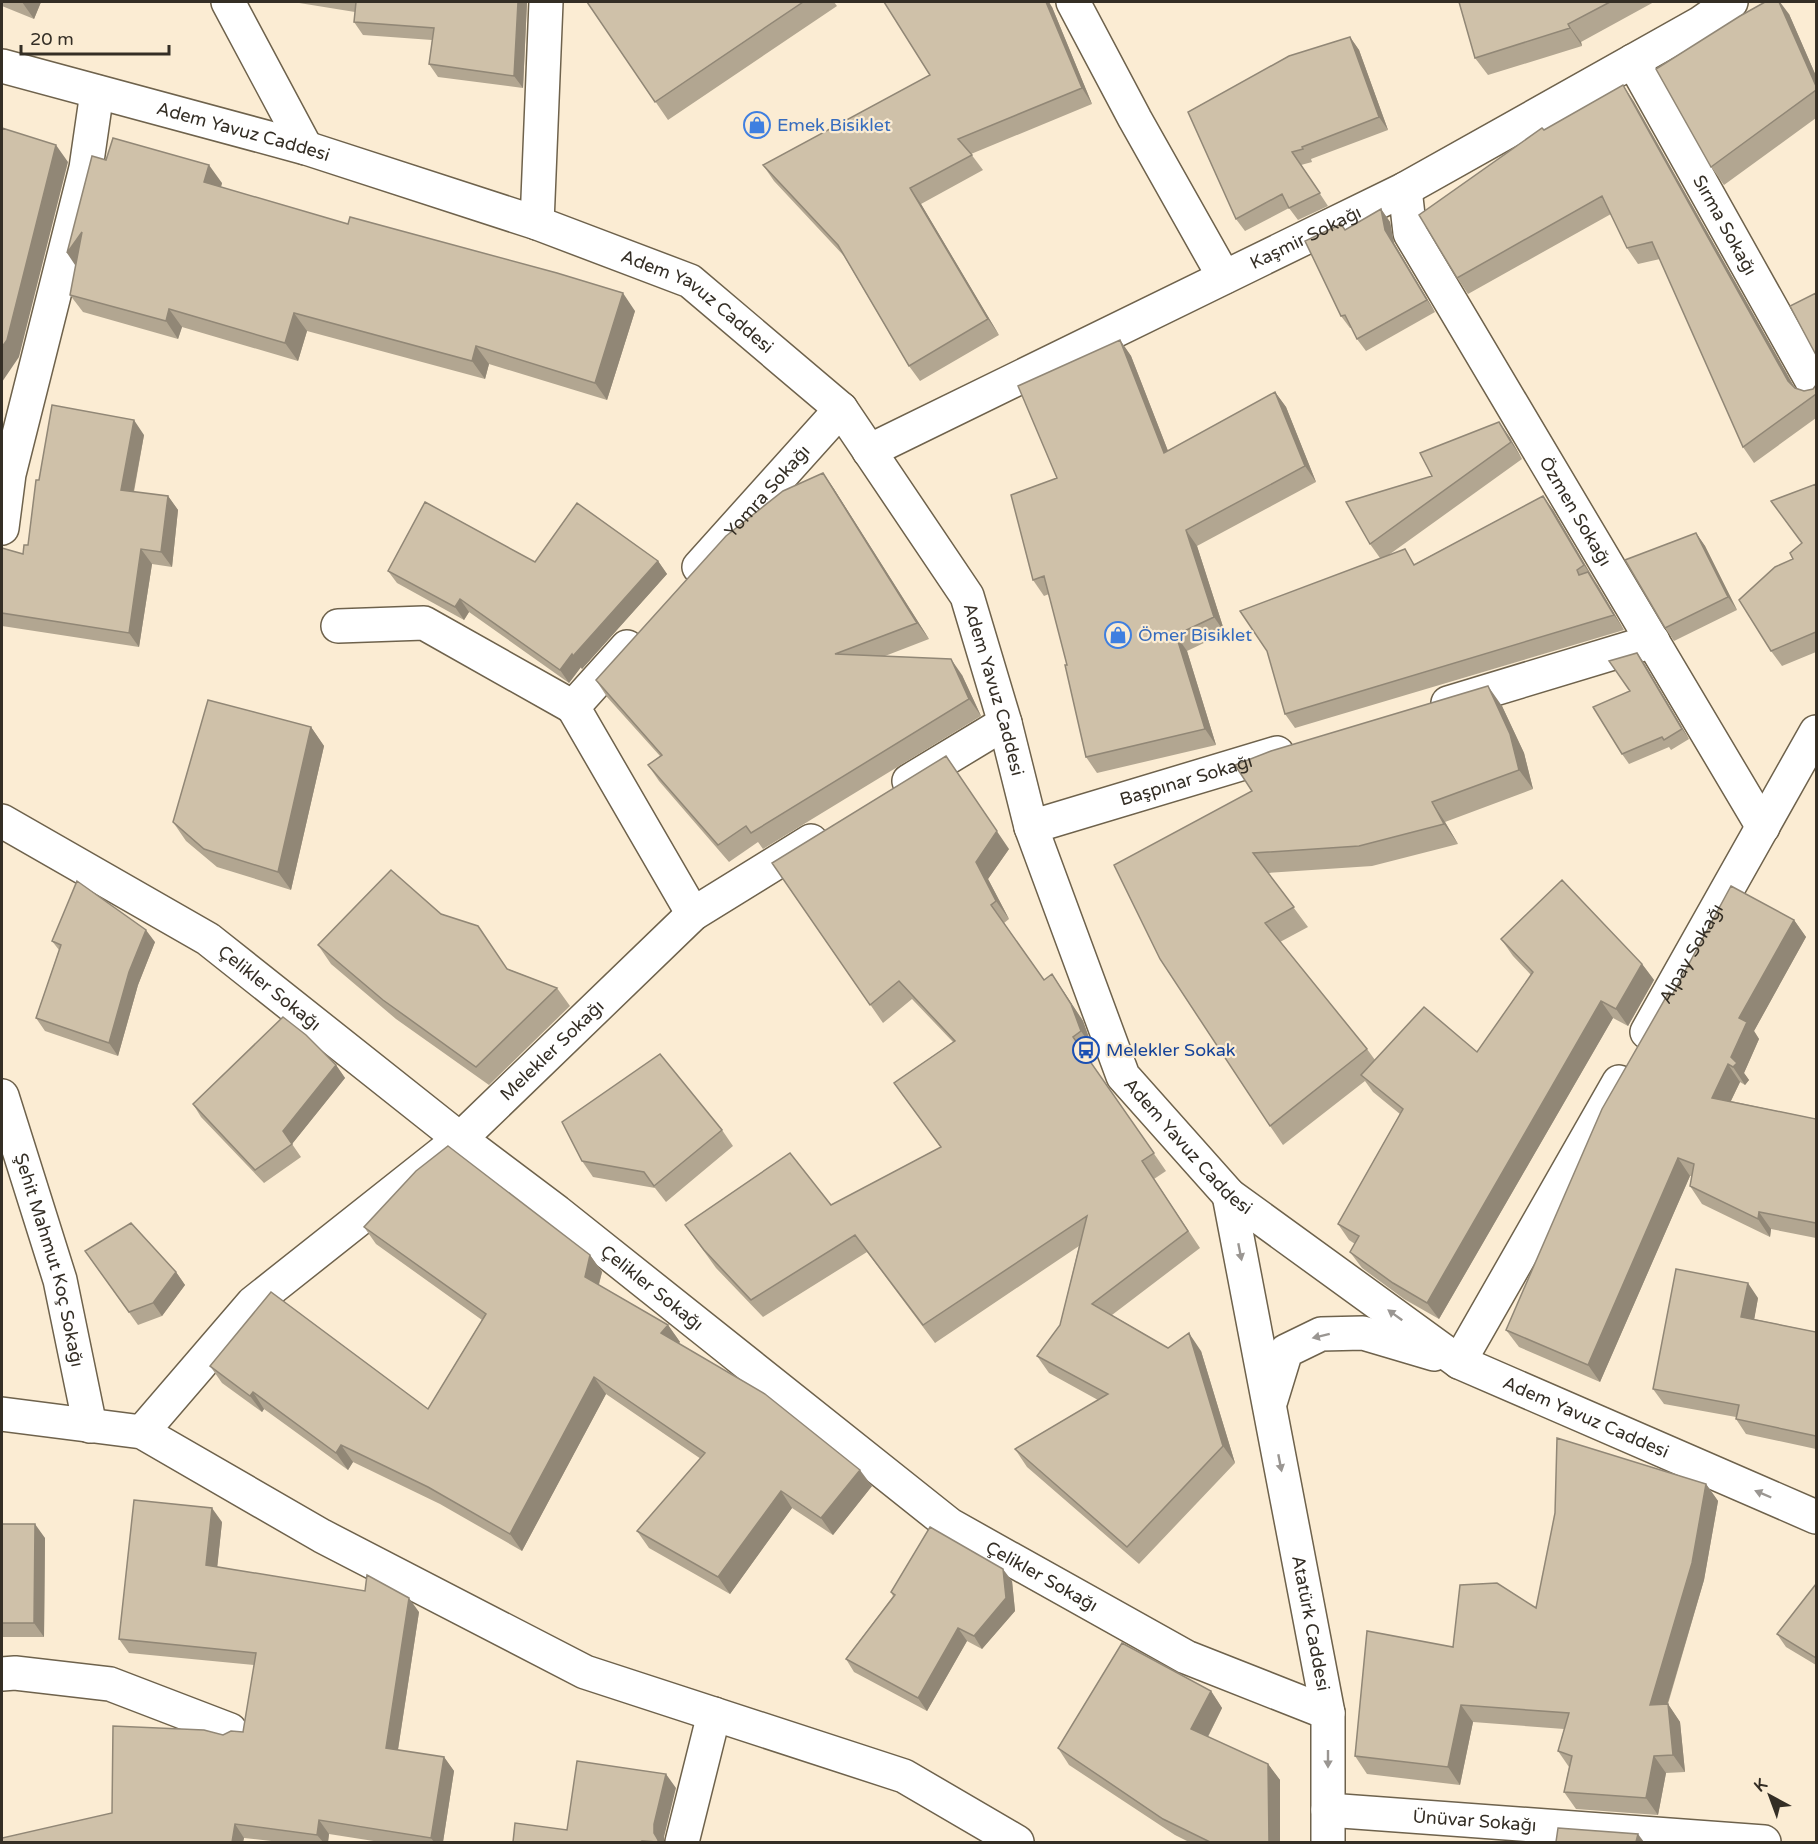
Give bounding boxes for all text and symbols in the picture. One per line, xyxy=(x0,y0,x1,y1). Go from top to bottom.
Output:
scale bar xyxy=(21,18,170,56)
text: 20 m xyxy=(30,28,74,50)
street label: Adem Yavuz Caddesi xyxy=(154,97,333,166)
shop icon: Emek Bisiklet xyxy=(742,110,772,140)
place label: Emek Bisiklet xyxy=(777,114,891,136)
street label: Sırma Sokağı xyxy=(1688,171,1762,279)
street label: Kaşmir Sokağı xyxy=(1246,201,1365,274)
street label: Adem Yavuz Caddesi xyxy=(618,245,778,358)
street label: Yomra Sokağı xyxy=(720,440,814,542)
street label: Özmen Sokağı xyxy=(1534,453,1616,570)
street label: Adem Yavuz Caddesi xyxy=(959,600,1029,778)
shop icon: Ömer Bisiklet xyxy=(1103,620,1133,650)
place label: Ömer Bisiklet xyxy=(1138,624,1252,646)
street label: Başpınar Sokağı xyxy=(1117,750,1255,811)
street label: Alpay Sokağı xyxy=(1654,900,1728,1007)
street label: Çelikler Sokağı xyxy=(214,940,325,1035)
street label: Melekler Sokağı xyxy=(495,995,608,1105)
bus stop icon: Melekler Sokak xyxy=(1071,1035,1101,1065)
place label: Melekler Sokak xyxy=(1106,1039,1236,1061)
street label: Adem Yavuz Caddesi xyxy=(1119,1074,1257,1219)
street label: Şehit Mahmut Koç Sokağı xyxy=(10,1150,89,1369)
street label: Çelikler Sokağı xyxy=(596,1240,708,1335)
one-way arrow xyxy=(1236,1243,1245,1262)
one-way arrow xyxy=(1387,1309,1403,1321)
one-way arrow xyxy=(1312,1332,1330,1341)
street label: Adem Yavuz Caddesi xyxy=(1500,1371,1672,1463)
one-way arrow xyxy=(1276,1454,1285,1473)
one-way arrow xyxy=(1754,1489,1771,1498)
street label: Çelikler Sokağı xyxy=(982,1536,1102,1616)
street label: Atatürk Caddesi xyxy=(1287,1554,1335,1693)
one-way arrow xyxy=(1323,1750,1333,1769)
north arrow xyxy=(1740,1766,1800,1826)
text: K xyxy=(1750,1774,1772,1797)
street label: Ünüvar Sokağı xyxy=(1412,1805,1537,1836)

